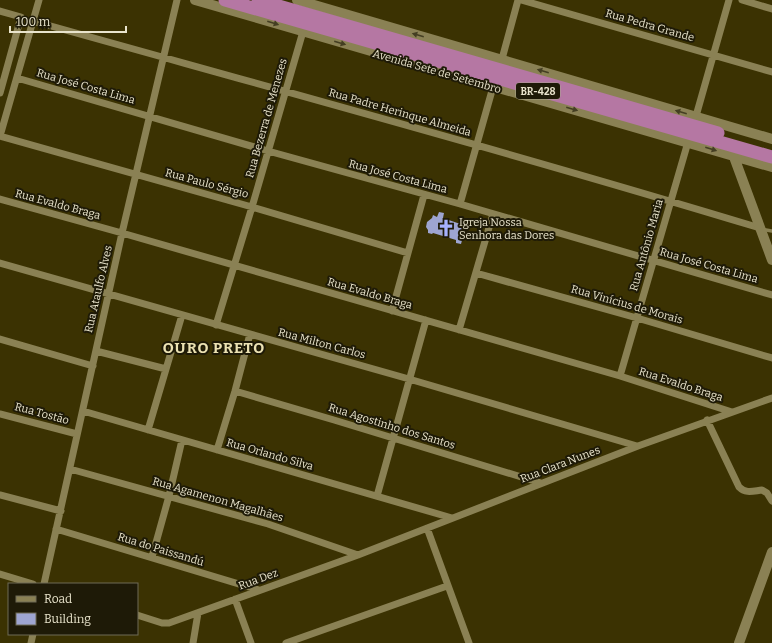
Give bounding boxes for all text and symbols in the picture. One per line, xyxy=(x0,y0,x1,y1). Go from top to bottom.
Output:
street label: Rua Pedra Grande xyxy=(604,7,696,44)
scale bar xyxy=(10,8,126,34)
text: 100 m xyxy=(16,15,51,29)
one-way arrow xyxy=(267,20,279,26)
one-way arrow xyxy=(412,32,424,38)
one-way arrow xyxy=(334,40,346,46)
street label: Avenida Sete de Setembro xyxy=(371,47,503,96)
street label: Rua Bezerra de Menezes xyxy=(243,57,290,179)
street label: Rua José Costa Lima xyxy=(35,66,136,107)
one-way arrow xyxy=(536,68,548,74)
road number: BR-428 xyxy=(516,83,560,99)
street label: Rua Padre Herinque Almeida xyxy=(327,86,473,139)
one-way arrow xyxy=(566,107,579,113)
one-way arrow xyxy=(675,109,687,115)
one-way arrow xyxy=(705,146,717,152)
street label: Rua José Costa Lima xyxy=(347,157,449,196)
street label: Rua Paulo Sérgio xyxy=(164,166,250,201)
street label: Rua Evaldo Braga xyxy=(14,187,102,222)
street label: Rua Antônio Maria xyxy=(627,198,666,293)
place label: Igreja Nossa Senhora das Dores xyxy=(459,216,554,242)
church icon: Igreja Nossa Senhora das Dores xyxy=(436,218,456,238)
street label: Rua Ataulfo Alves xyxy=(82,244,115,334)
street label: Rua José Costa Lima xyxy=(658,245,759,286)
street label: Rua Evaldo Braga xyxy=(326,275,414,312)
street label: Rua Vinícius de Morais xyxy=(570,282,684,327)
street label: Rua Milton Carlos xyxy=(277,326,367,361)
district label: OURO PRETO xyxy=(163,339,265,357)
street label: Rua Evaldo Braga xyxy=(637,365,725,404)
street label: Rua Tostão xyxy=(13,400,71,427)
street label: Rua Agostinho dos Santos xyxy=(327,401,457,452)
street label: Rua Orlando Silva xyxy=(225,436,315,473)
street label: Rua Clara Nunes xyxy=(518,443,602,486)
street label: Rua Agamenon Magalhães xyxy=(151,475,285,524)
street label: Rua do Paissandú xyxy=(116,530,206,569)
street label: Rua Dez xyxy=(237,566,280,593)
legend xyxy=(8,583,138,635)
text: Road xyxy=(44,592,72,606)
text: Building xyxy=(44,612,91,626)

